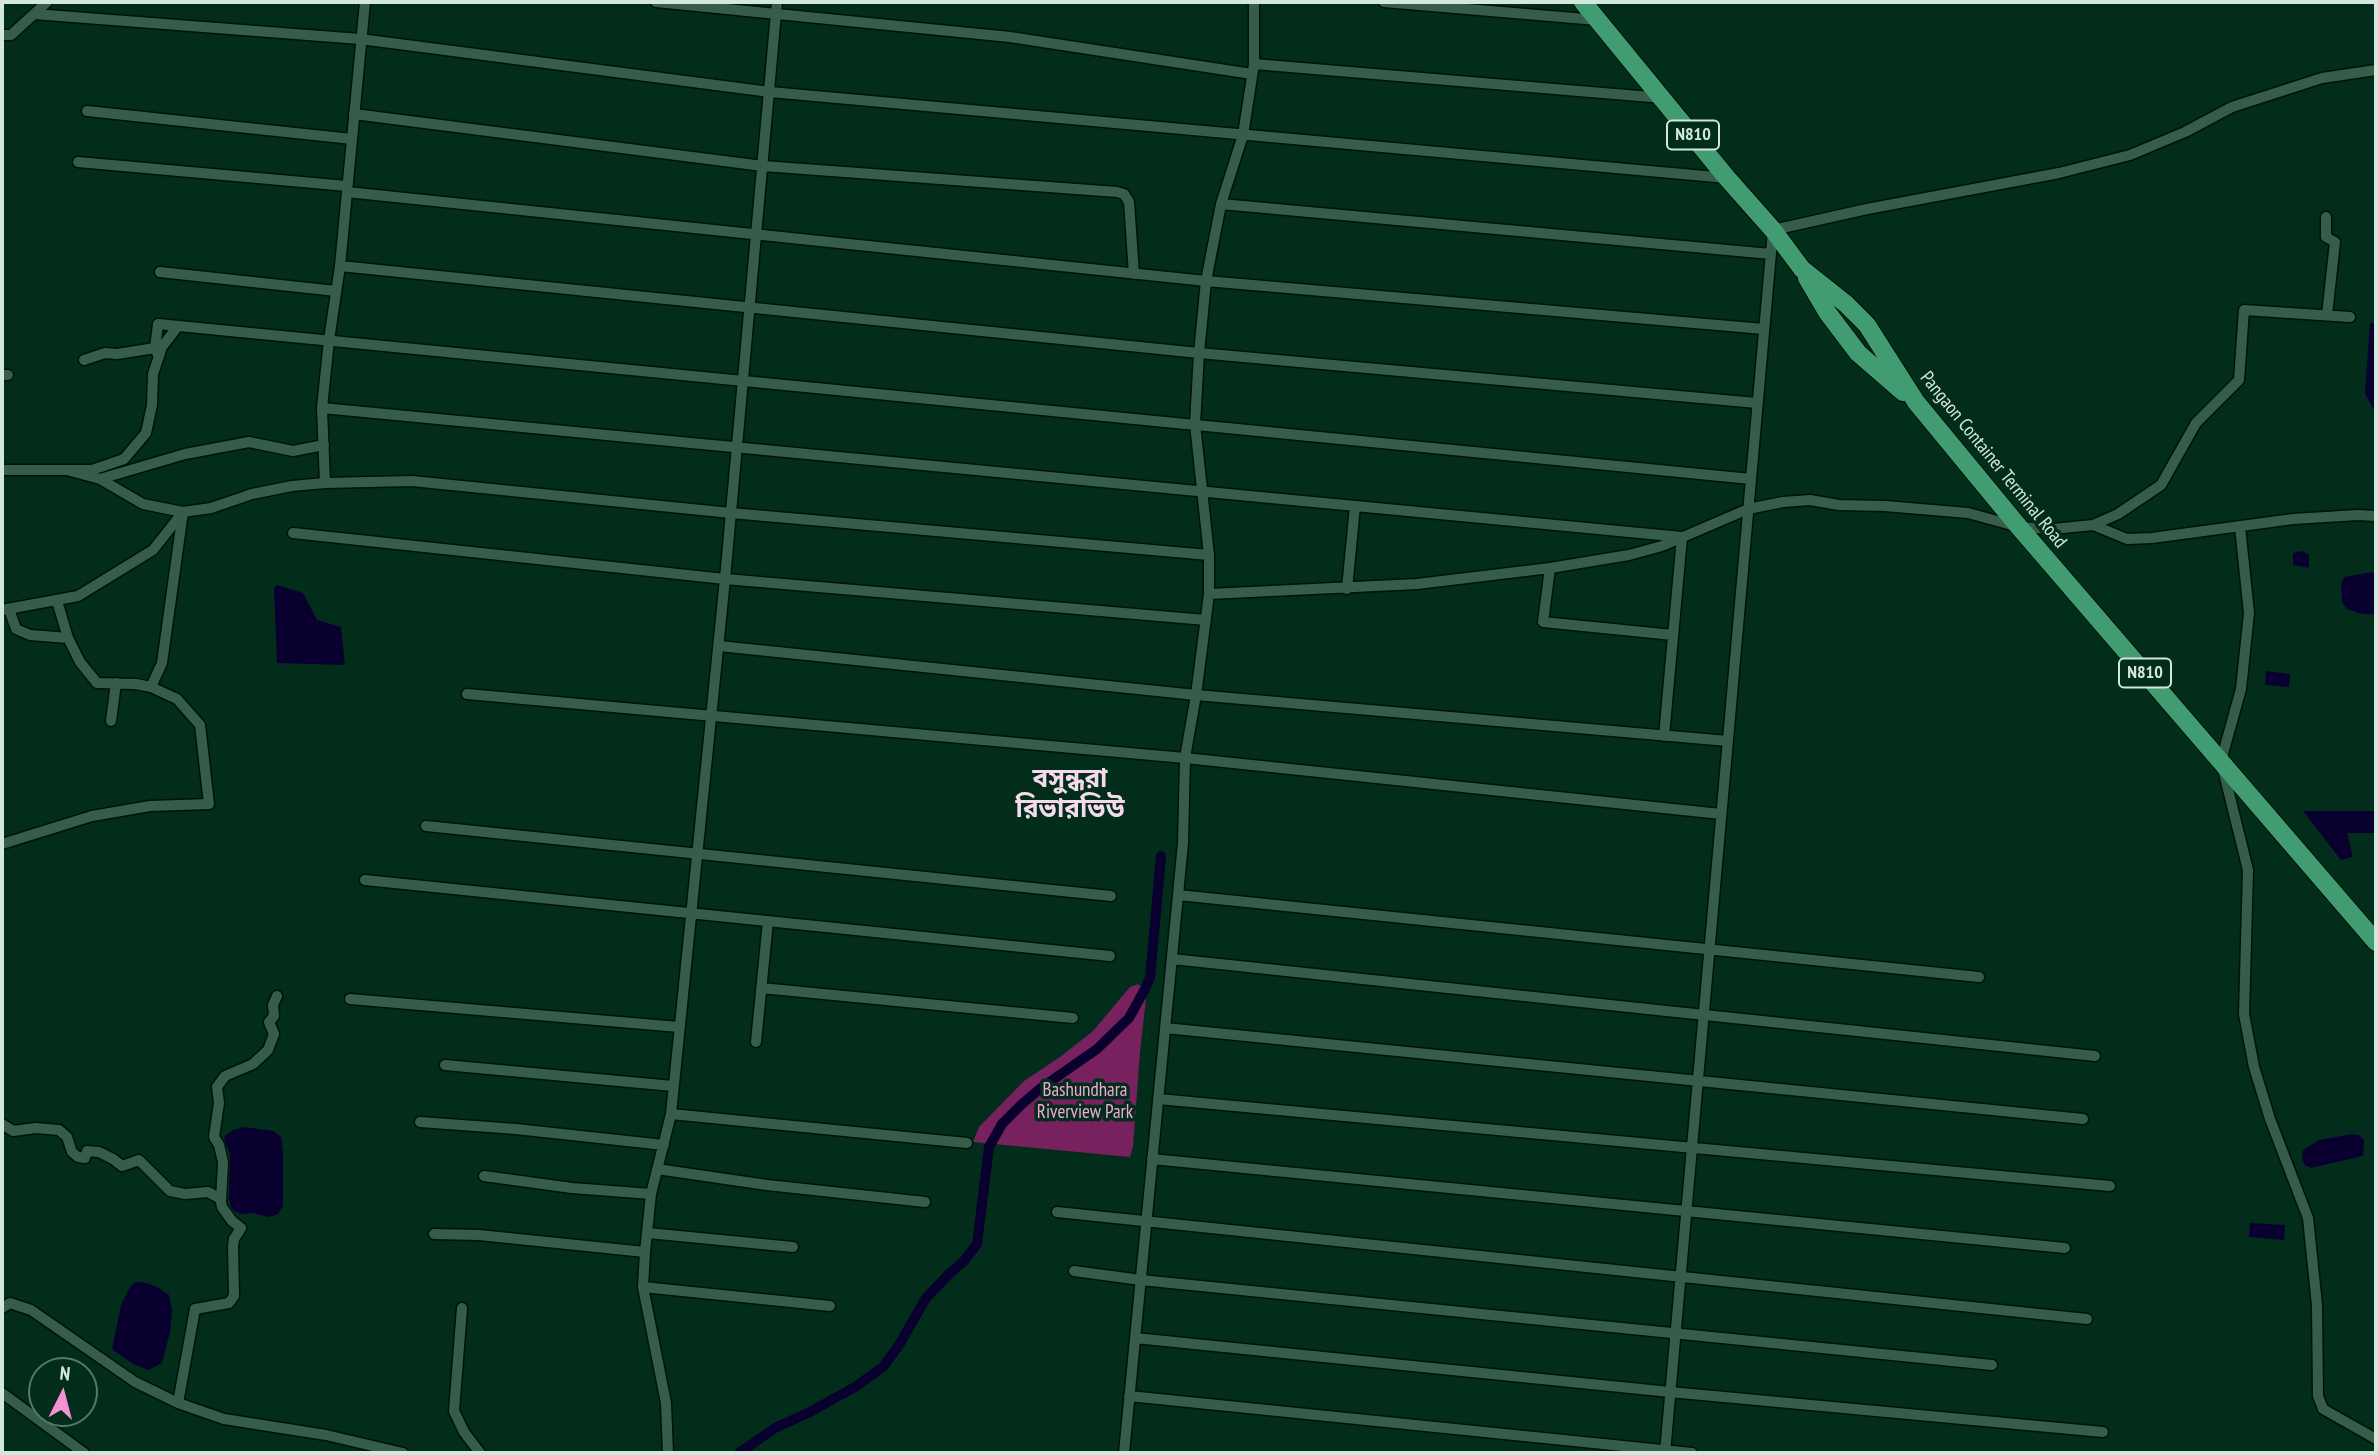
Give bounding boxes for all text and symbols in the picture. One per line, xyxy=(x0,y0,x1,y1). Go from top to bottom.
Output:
road number: N810 xyxy=(1667,120,1719,150)
street label: Pangaon Container Terminal Road xyxy=(1915,367,2071,553)
road number: N810 xyxy=(2119,658,2171,688)
district label: বসুন্ধরা রিভারভিউ xyxy=(1016,764,1124,826)
park label: Bashundhara Riverview Park xyxy=(1037,1080,1133,1124)
north arrow xyxy=(28,1357,98,1427)
text: N xyxy=(59,1361,71,1386)

